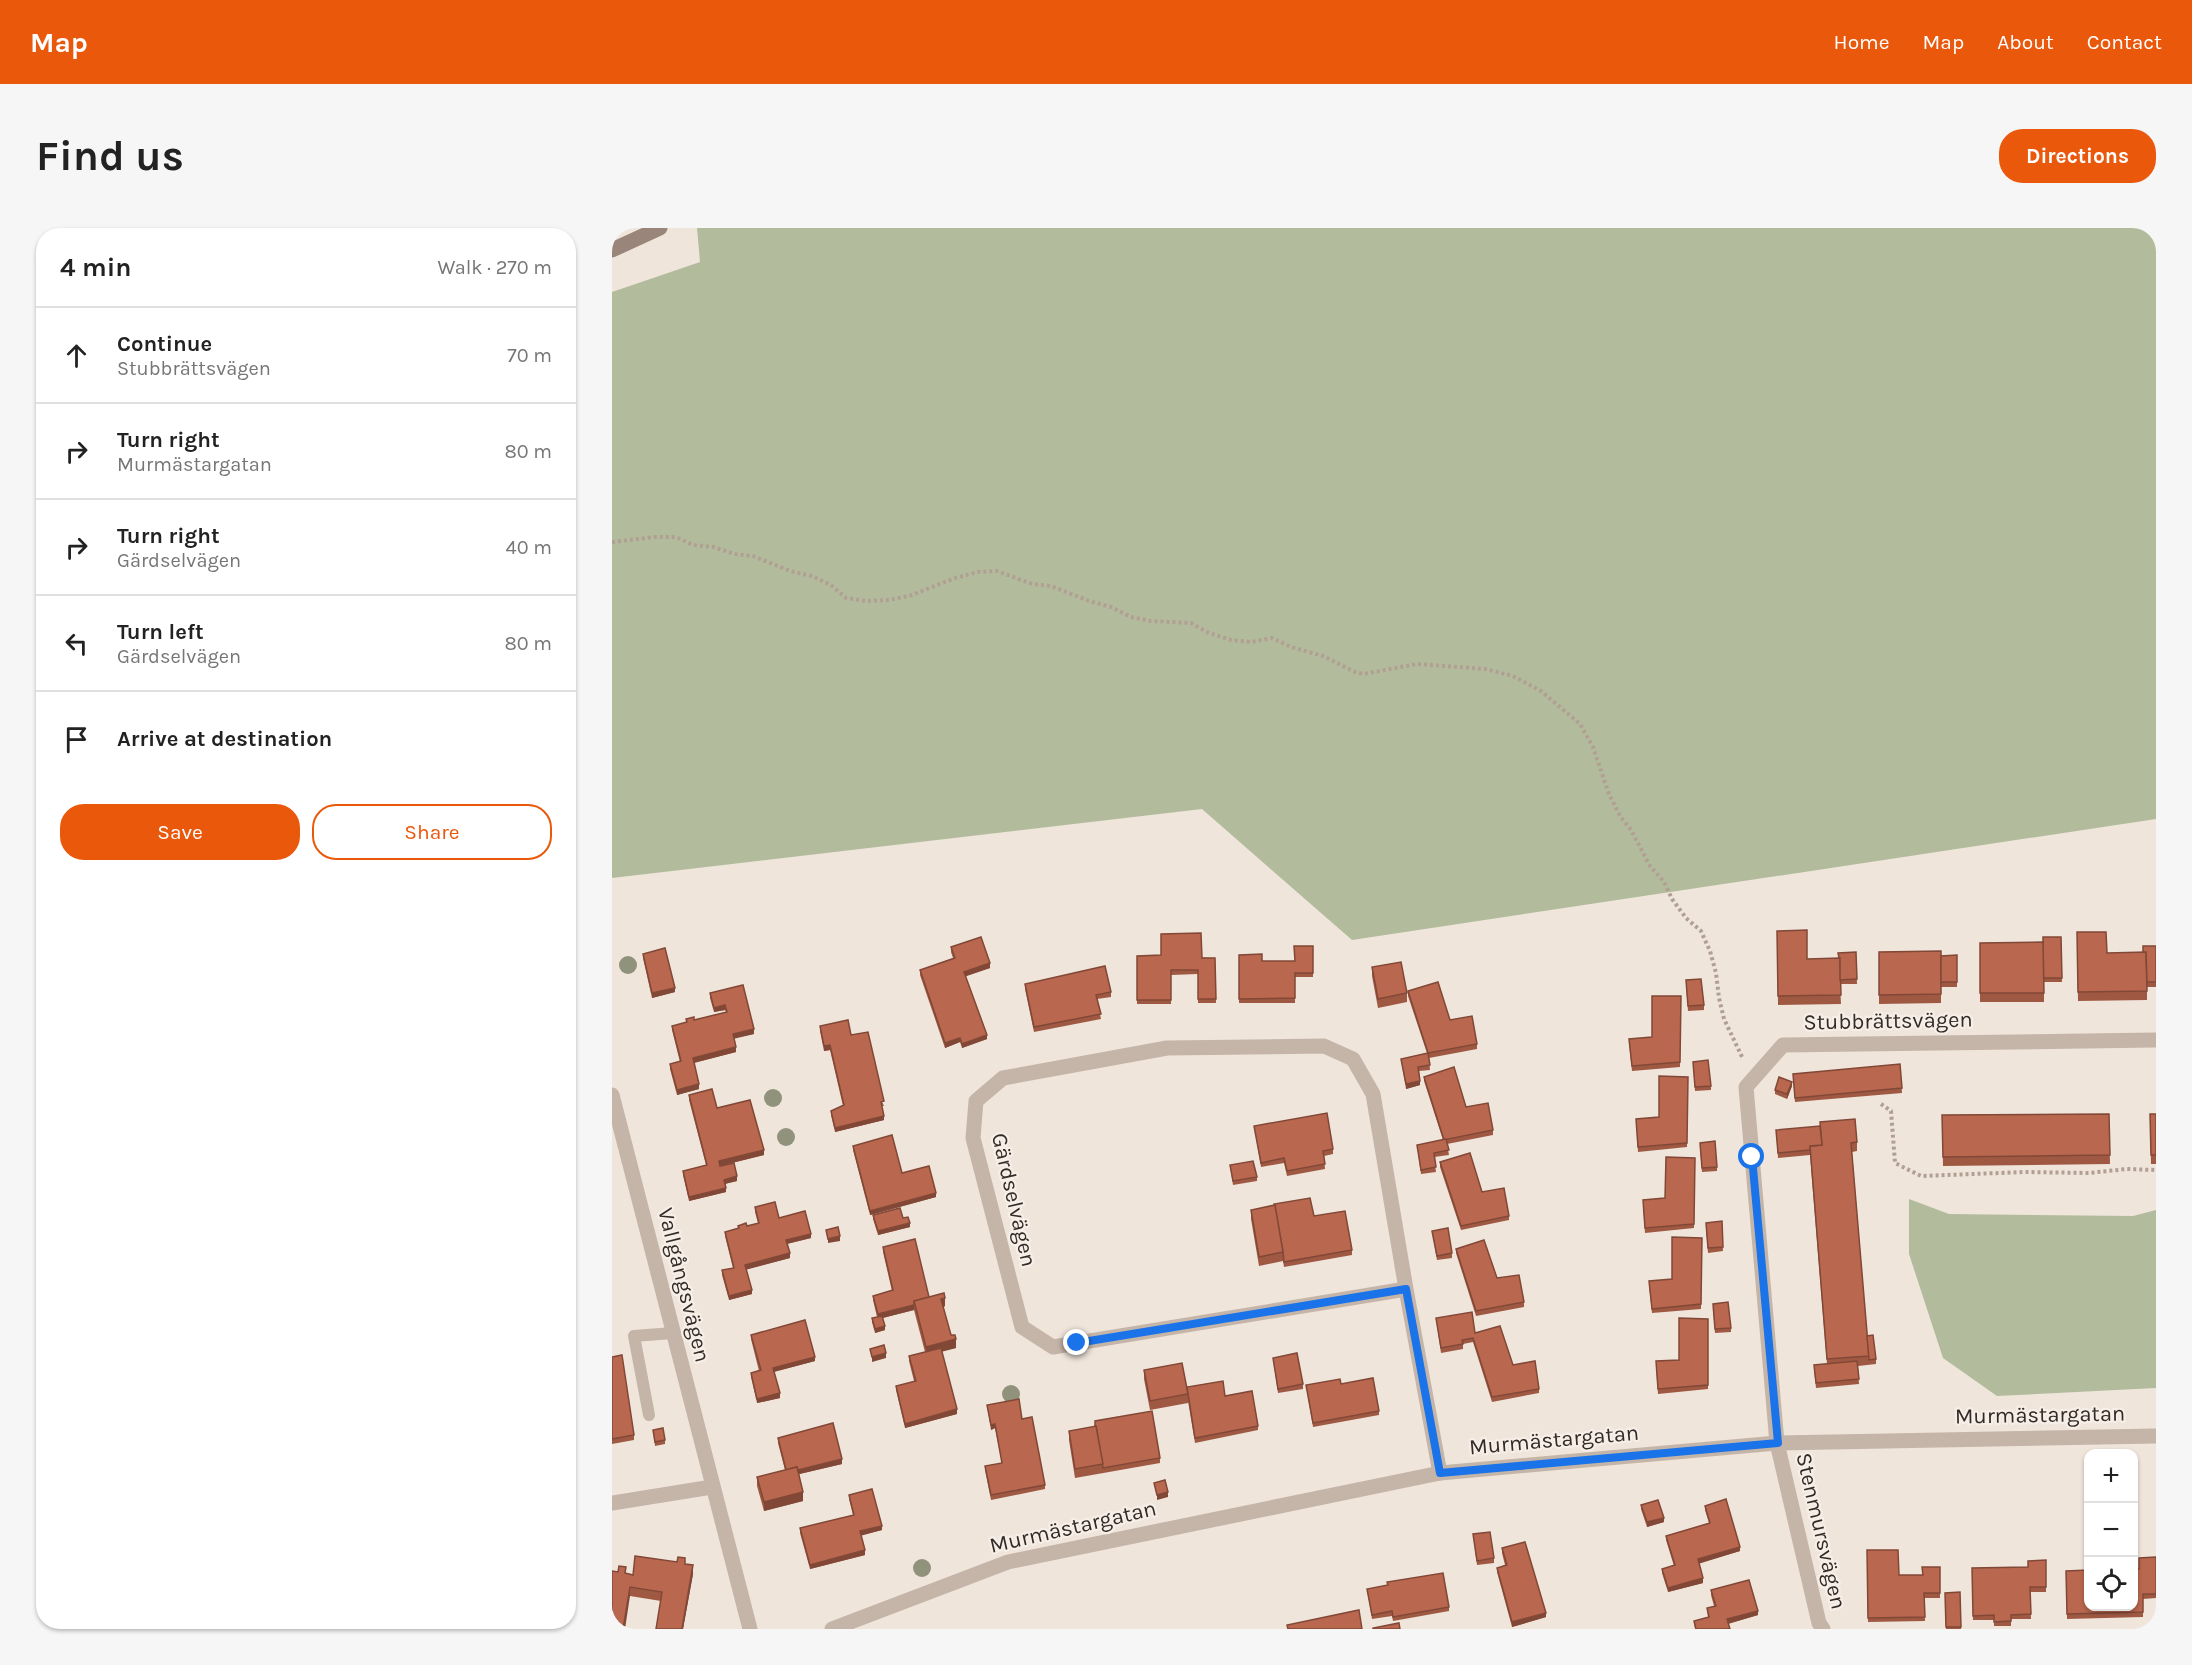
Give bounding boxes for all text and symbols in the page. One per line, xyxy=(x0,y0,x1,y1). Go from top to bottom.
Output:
text: Map xyxy=(30,26,88,59)
text: Home xyxy=(1834,30,1890,54)
text: Map xyxy=(1923,30,1964,54)
text: About xyxy=(1997,30,2054,54)
text: Contact xyxy=(2087,30,2162,54)
button: Directions xyxy=(1999,129,2156,183)
text: Find us xyxy=(36,131,184,181)
text: 4 min xyxy=(60,252,131,283)
text: Walk · 270 m xyxy=(438,256,552,279)
text: Continue xyxy=(117,331,212,357)
icon: ahead xyxy=(60,339,93,372)
text: 70 m xyxy=(507,344,552,367)
text: Stubbrättsvägen xyxy=(117,357,271,380)
text: Turn right xyxy=(117,427,220,453)
icon: right xyxy=(60,435,93,468)
text: 80 m xyxy=(504,440,552,463)
text: Murmästargatan xyxy=(117,453,272,476)
text: Turn right xyxy=(117,523,220,549)
icon: right xyxy=(60,531,93,564)
text: 40 m xyxy=(506,536,552,559)
text: Gärdselvägen xyxy=(117,549,241,572)
text: Turn left xyxy=(117,619,204,645)
icon: left xyxy=(60,627,93,660)
text: 80 m xyxy=(504,632,552,655)
text: Gärdselvägen xyxy=(117,645,241,668)
icon: arrive xyxy=(60,723,93,756)
text: Arrive at destination xyxy=(117,726,332,752)
button: Save xyxy=(60,804,300,860)
button: Share xyxy=(312,804,552,860)
street label: Stubbrättsvägen xyxy=(1803,1007,1973,1035)
street label: Gärdselvägen xyxy=(986,1131,1042,1269)
route start xyxy=(1738,1143,1764,1169)
street label: Vallgångsvägen xyxy=(652,1205,716,1365)
route end xyxy=(1063,1329,1089,1355)
street label: Murmästargatan xyxy=(1955,1401,2125,1429)
street label: Murmästargatan xyxy=(1468,1420,1640,1460)
map controls xyxy=(2084,1449,2138,1611)
button: + xyxy=(2084,1449,2138,1503)
street label: Stenmursvägen xyxy=(1790,1450,1852,1612)
street label: Murmästargatan xyxy=(987,1495,1159,1559)
button: − xyxy=(2084,1503,2138,1557)
button: locate xyxy=(2084,1557,2138,1611)

